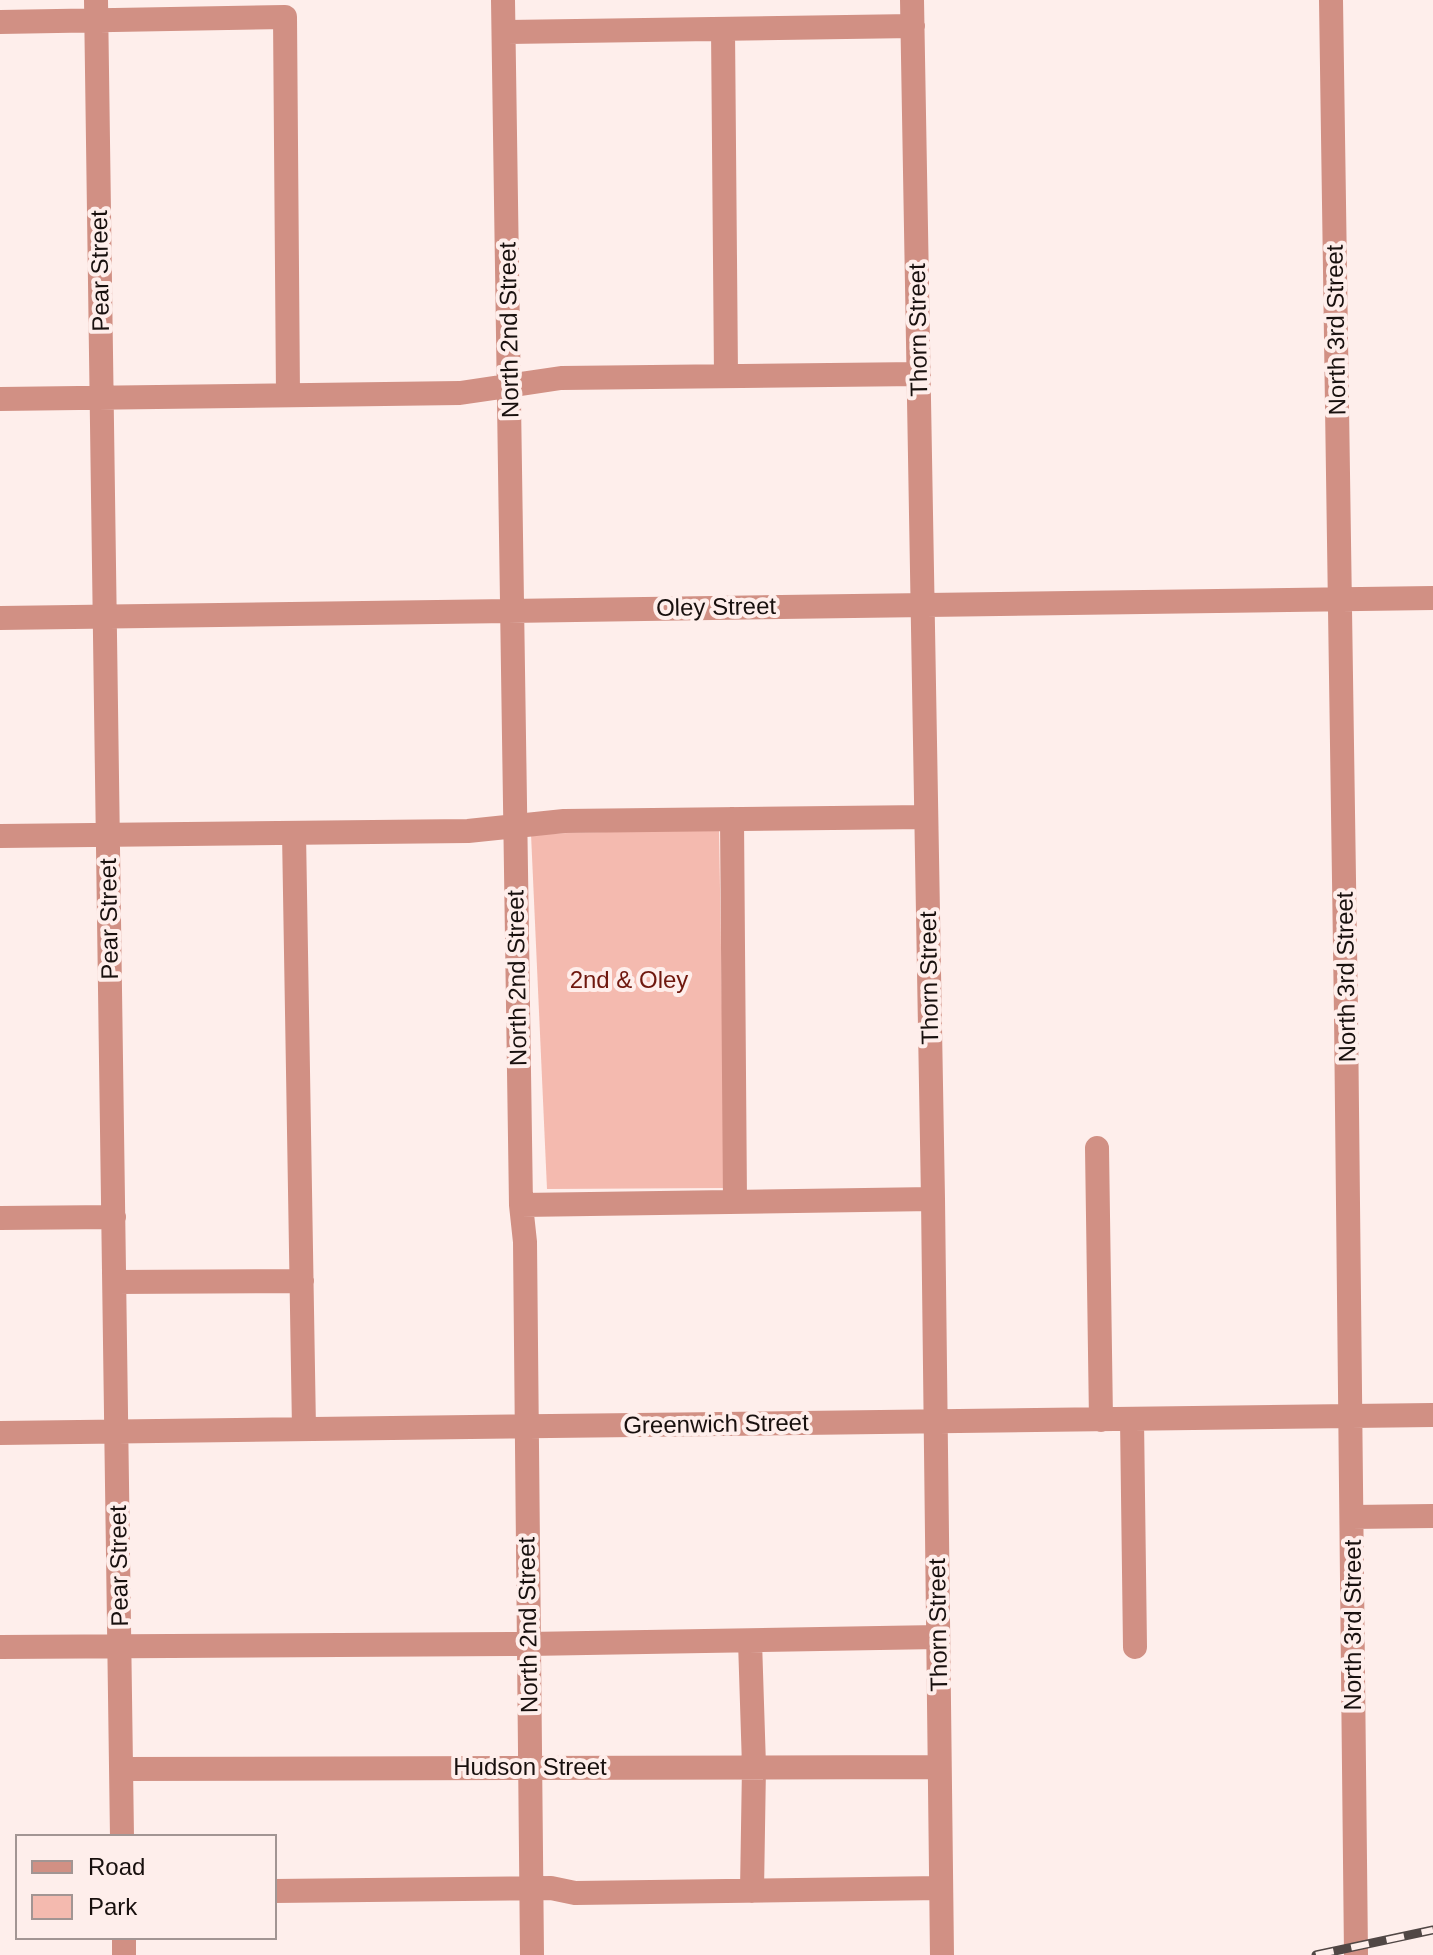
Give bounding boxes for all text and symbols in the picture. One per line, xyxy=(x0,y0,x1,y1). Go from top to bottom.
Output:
street label: Pear Street xyxy=(85,210,114,332)
street label: North 2nd Street xyxy=(493,241,524,418)
street label: North 3rd Street xyxy=(1321,244,1350,416)
street label: Thorn Street xyxy=(903,263,932,397)
street label: Oley Street xyxy=(656,592,777,621)
street label: Pear Street xyxy=(94,858,123,980)
street label: North 2nd Street xyxy=(501,889,532,1066)
street label: North 3rd Street xyxy=(1331,891,1360,1063)
street label: Thorn Street xyxy=(914,911,943,1045)
park label: 2nd & Oley xyxy=(570,966,688,993)
street label: Greenwich Street xyxy=(623,1408,809,1439)
street label: Pear Street xyxy=(104,1505,133,1627)
street label: North 2nd Street xyxy=(512,1536,543,1713)
street label: North 3rd Street xyxy=(1339,1539,1366,1710)
street label: Thorn Street xyxy=(923,1558,952,1692)
street label: Hudson Street xyxy=(453,1753,607,1780)
legend xyxy=(16,1835,276,1939)
text: Road xyxy=(88,1853,145,1880)
text: Park xyxy=(88,1893,138,1920)

